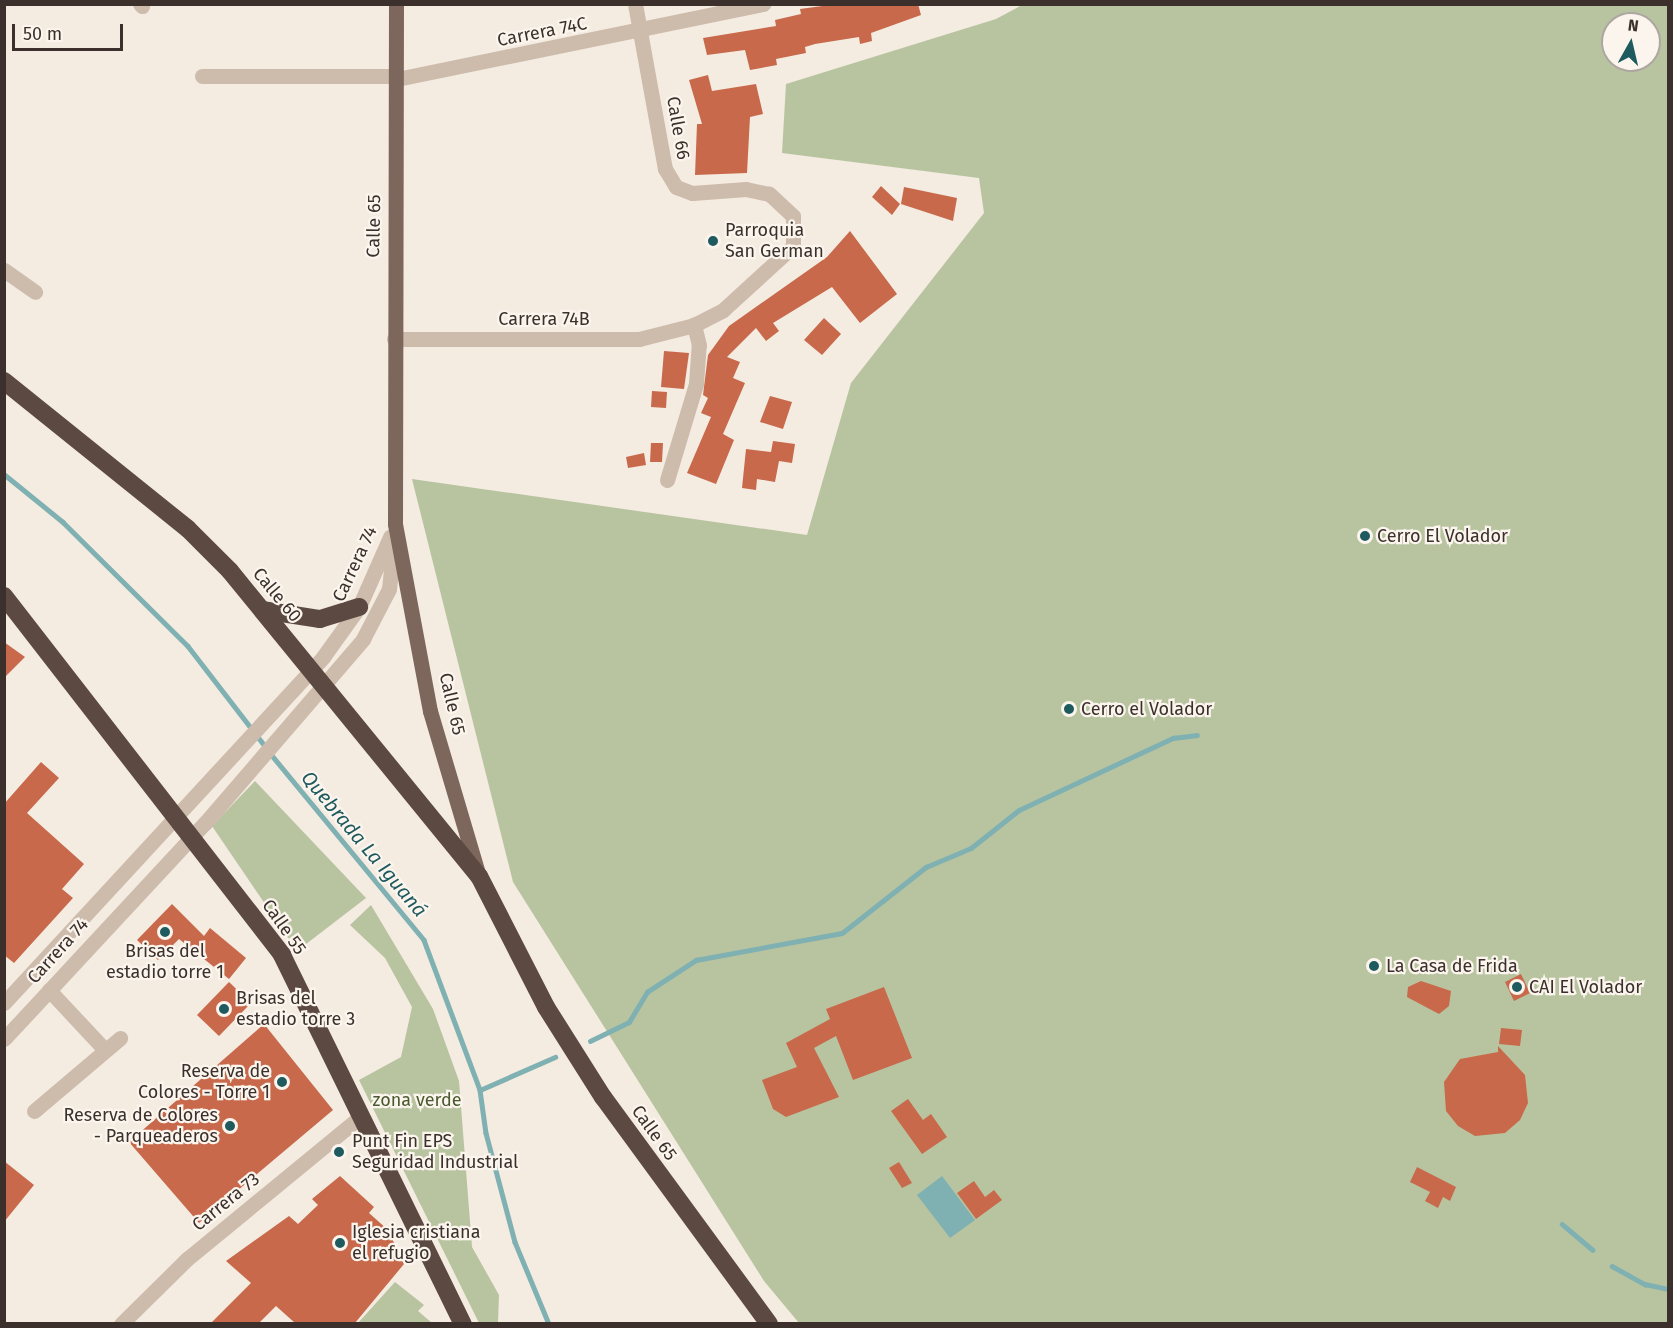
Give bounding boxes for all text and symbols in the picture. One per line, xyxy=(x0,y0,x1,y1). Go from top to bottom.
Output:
scale bar xyxy=(15,12,126,50)
north arrow xyxy=(1601,12,1661,72)
street label: Carrera 74C xyxy=(495,13,589,51)
text: N xyxy=(1627,16,1640,36)
text: 50 m xyxy=(23,23,62,45)
street label: Calle 66 xyxy=(662,95,694,161)
street label: Calle 65 xyxy=(363,194,385,258)
place label: Parroquia San German xyxy=(725,220,824,262)
marker: Parroquia San German xyxy=(706,234,720,248)
street label: Carrera 74B xyxy=(498,308,590,330)
street label: Carrera 74 xyxy=(328,523,382,605)
place label: Cerro El Volador xyxy=(1377,525,1508,547)
marker: Cerro El Volador xyxy=(1358,529,1372,543)
street label: Calle 60 xyxy=(248,563,306,627)
street label: Calle 65 xyxy=(434,671,470,737)
place label: Cerro el Volador xyxy=(1081,698,1212,720)
marker: Cerro el Volador xyxy=(1062,702,1076,716)
water label: Quebrada La Iguaná xyxy=(296,766,432,922)
street label: Calle 55 xyxy=(257,895,311,959)
street label: Carrera 74 xyxy=(23,914,93,988)
marker: Brisas del estadio torre 1 xyxy=(158,925,172,939)
place label: Brisas del estadio torre 1 xyxy=(106,941,224,984)
place label: La Casa de Frida xyxy=(1386,955,1518,977)
marker: La Casa de Frida xyxy=(1367,959,1381,973)
place label: CAI El Volador xyxy=(1529,976,1642,998)
marker: CAI El Volador xyxy=(1510,980,1524,994)
place label: Brisas del estadio torre 3 xyxy=(236,988,355,1030)
marker: Brisas del estadio torre 3 xyxy=(217,1002,231,1016)
place label: Reserva de Colores - Torre 1 xyxy=(138,1061,270,1104)
marker: Reserva de Colores - Torre 1 xyxy=(275,1075,289,1089)
park label: zona verde xyxy=(373,1089,461,1111)
street label: Calle 65 xyxy=(627,1101,681,1165)
place label: Reserva de Colores - Parqueaderos xyxy=(63,1105,218,1148)
marker: Reserva de Colores - Parqueaderos xyxy=(223,1119,237,1133)
place label: Punt Fin EPS Seguridad Industrial xyxy=(352,1131,518,1174)
marker: Punt Fin EPS Seguridad Industrial xyxy=(330,1143,348,1161)
street label: Carrera 73 xyxy=(188,1168,264,1236)
place label: Iglesia cristiana el refugio xyxy=(352,1222,480,1264)
marker: Iglesia cristiana el refugio xyxy=(333,1236,347,1250)

